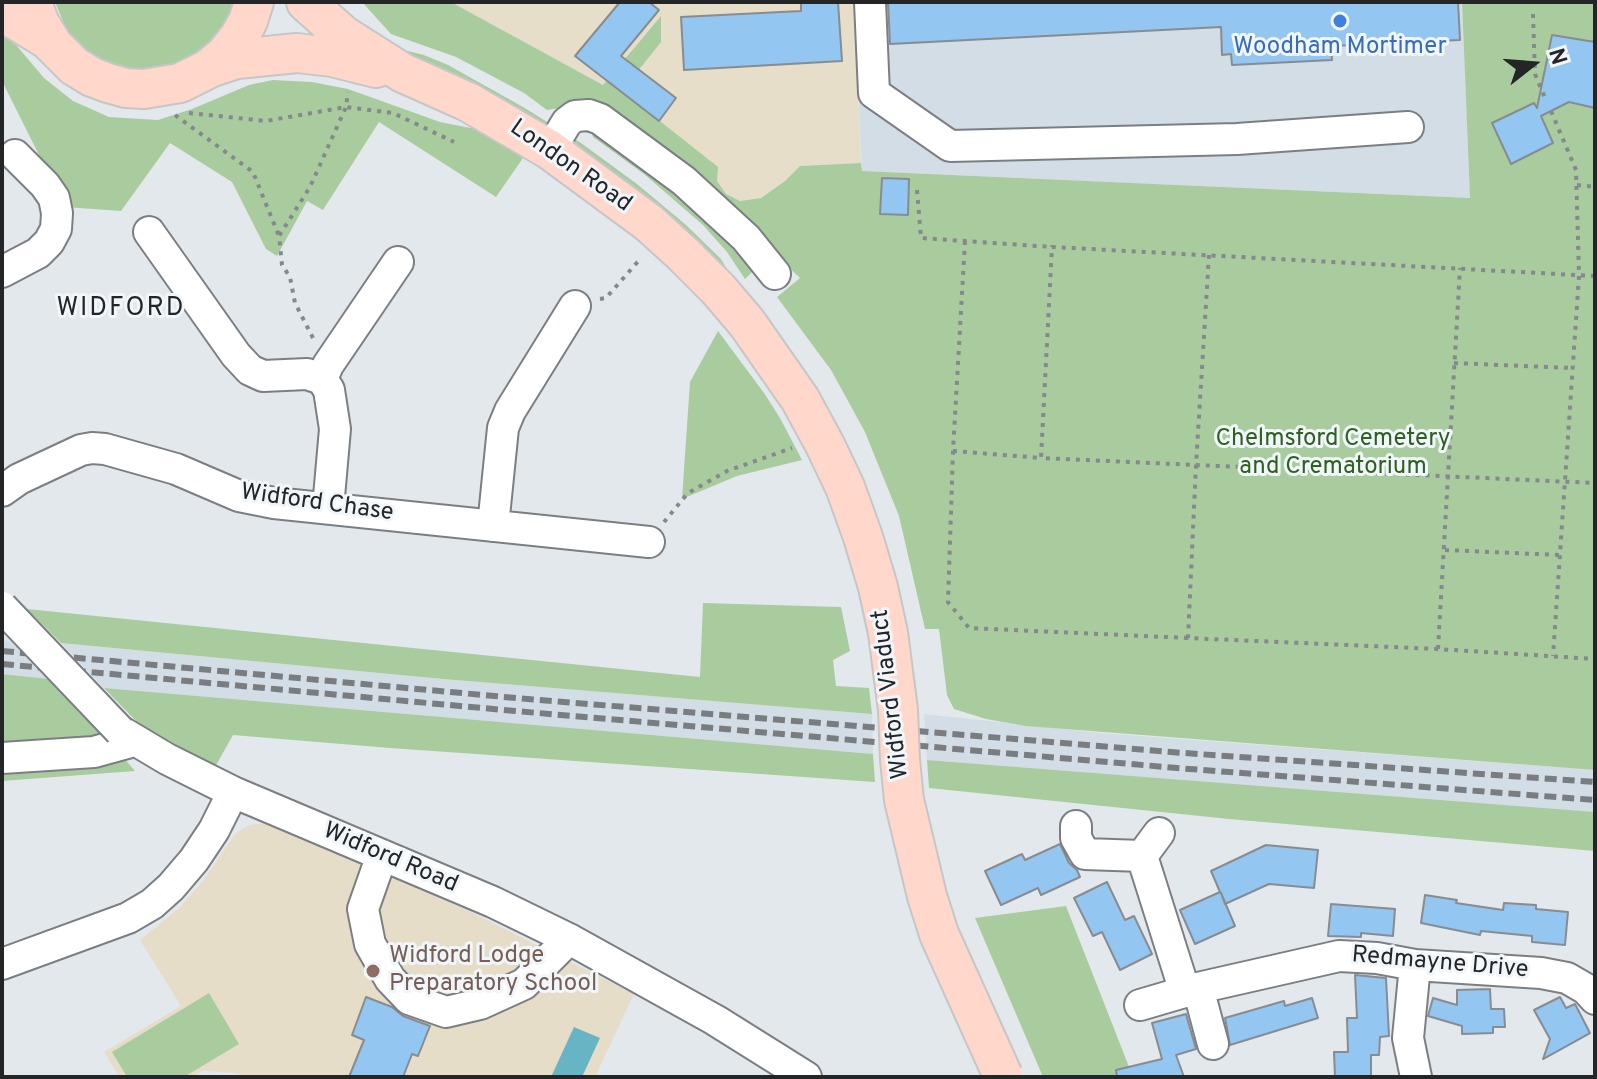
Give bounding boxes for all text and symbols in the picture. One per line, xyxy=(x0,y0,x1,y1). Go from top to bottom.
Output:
marker: Woodham Mortimer xyxy=(1331,12,1349,30)
north arrow xyxy=(1493,24,1573,104)
place label: Woodham Mortimer xyxy=(1233,34,1447,62)
text: N xyxy=(1541,45,1572,68)
street label: London Road xyxy=(504,114,636,220)
district label: WIDFORD xyxy=(57,294,185,326)
park label: Chelmsford Cemetery and Crematorium xyxy=(1216,426,1450,482)
street label: Widford Chase xyxy=(239,479,395,529)
street label: Widford Viaduct xyxy=(867,608,917,780)
street label: Widford Road xyxy=(318,818,462,900)
street label: Redmayne Drive xyxy=(1350,942,1530,986)
place label: Widford Lodge Preparatory School xyxy=(389,943,597,999)
marker: Widford Lodge Preparatory School xyxy=(364,962,382,980)

